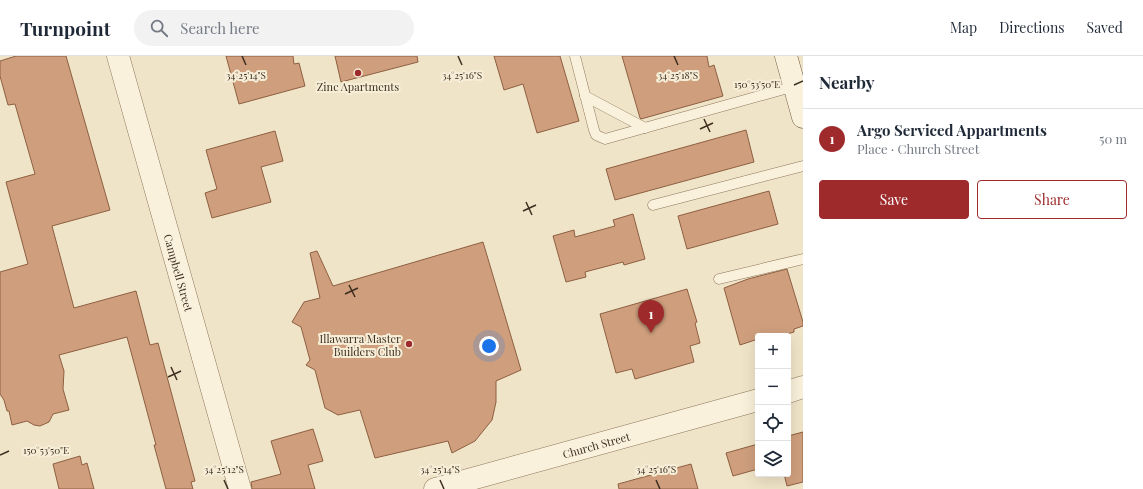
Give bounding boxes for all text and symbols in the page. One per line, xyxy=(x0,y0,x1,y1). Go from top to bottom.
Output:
search box xyxy=(134,10,414,46)
text: Turnpoint xyxy=(20,15,110,41)
icon: search xyxy=(148,17,170,39)
text: Search here xyxy=(180,18,260,38)
text: Map xyxy=(950,18,977,37)
text: Directions xyxy=(999,18,1065,37)
text: Saved xyxy=(1087,18,1123,37)
text: 34°25'14"S xyxy=(226,68,266,82)
marker: Zinc Apartments xyxy=(353,68,363,78)
text: 34°25'16"S xyxy=(442,68,482,82)
text: 34°25'18"S xyxy=(658,68,698,82)
text: Nearby xyxy=(819,71,874,93)
text: 150°53'50"E xyxy=(734,77,780,91)
place label: Zinc Apartments xyxy=(317,79,399,94)
text: Argo Serviced Appartments xyxy=(857,120,1047,140)
text: 1 xyxy=(830,130,834,147)
text: 50 m xyxy=(1099,130,1127,147)
text: Place · Church Street xyxy=(857,140,979,157)
button: Save xyxy=(819,180,969,219)
button: Share xyxy=(977,180,1127,219)
street label: Campbell Street xyxy=(161,232,197,313)
pin: 1 xyxy=(638,300,664,333)
place label: Illawarra Master Builders Club xyxy=(320,331,401,359)
map controls xyxy=(755,333,791,477)
button: + xyxy=(755,333,791,369)
your location xyxy=(479,336,499,356)
marker: Illawarra Master Builders Club xyxy=(404,339,414,349)
button: − xyxy=(755,369,791,405)
button: locate xyxy=(755,405,791,441)
street label: Church Street xyxy=(561,428,632,461)
button: layers xyxy=(755,441,791,477)
text: 150°53'50"E xyxy=(23,443,69,457)
text: 34°25'12"S xyxy=(204,462,244,476)
text: 34°25'14"S xyxy=(420,462,460,476)
text: 34°25'16"S xyxy=(636,462,676,476)

